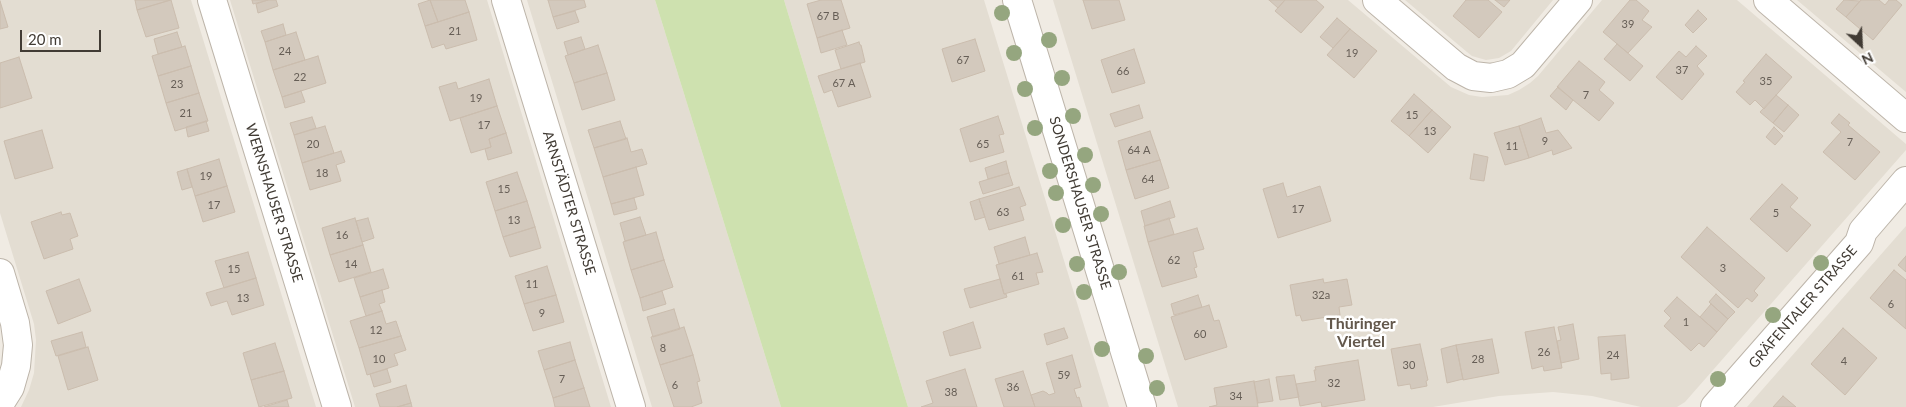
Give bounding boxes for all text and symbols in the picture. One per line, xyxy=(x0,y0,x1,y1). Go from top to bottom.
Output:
house number: 67 B xyxy=(817,9,839,23)
house number: 39 xyxy=(1622,17,1634,31)
scale bar xyxy=(22,20,104,52)
north arrow xyxy=(1836,20,1886,70)
house number: 21 xyxy=(449,24,461,38)
text: 20 m xyxy=(28,30,62,48)
house number: 24 xyxy=(279,44,291,58)
house number: 19 xyxy=(1346,46,1358,60)
text: N xyxy=(1859,49,1876,69)
house number: 67 xyxy=(957,53,969,67)
house number: 37 xyxy=(1676,63,1688,77)
house number: 66 xyxy=(1117,64,1129,78)
house number: 22 xyxy=(294,70,306,84)
house number: 35 xyxy=(1760,74,1772,88)
house number: 67 A xyxy=(832,76,856,90)
house number: 23 xyxy=(171,77,183,91)
house number: 7 xyxy=(1583,88,1589,102)
house number: 19 xyxy=(470,91,482,105)
house number: 21 xyxy=(180,106,192,120)
house number: 15 xyxy=(1406,108,1418,122)
street label: SONDERSHAUSER STRASSE xyxy=(1046,114,1114,292)
house number: 17 xyxy=(478,118,490,132)
street label: WERNSHAUSER STRASSE xyxy=(242,122,306,284)
house number: 13 xyxy=(1424,124,1436,138)
street label: ARNSTÄDTER STRASSE xyxy=(539,129,599,277)
house number: 9 xyxy=(1542,134,1548,148)
house number: 7 xyxy=(1847,135,1853,149)
house number: 20 xyxy=(307,137,319,151)
house number: 65 xyxy=(977,137,989,151)
house number: 11 xyxy=(1506,139,1518,153)
house number: 64 A xyxy=(1127,143,1151,157)
house number: 18 xyxy=(316,166,328,180)
house number: 19 xyxy=(200,169,212,183)
house number: 64 xyxy=(1142,172,1154,186)
house number: 15 xyxy=(498,182,510,196)
house number: 17 xyxy=(208,198,220,212)
house number: 17 xyxy=(1292,202,1304,216)
house number: 63 xyxy=(997,205,1009,219)
house number: 5 xyxy=(1773,206,1779,220)
house number: 13 xyxy=(508,213,520,227)
house number: 16 xyxy=(336,228,348,242)
street label: GRÄFENTALER STRASSE xyxy=(1745,242,1861,372)
house number: 62 xyxy=(1168,253,1180,267)
house number: 14 xyxy=(345,257,357,271)
house number: 3 xyxy=(1720,261,1726,275)
house number: 15 xyxy=(228,262,240,276)
house number: 61 xyxy=(1012,269,1024,283)
house number: 11 xyxy=(526,277,538,291)
house number: 32a xyxy=(1312,288,1330,302)
house number: 13 xyxy=(237,291,249,305)
house number: 6 xyxy=(1888,297,1894,311)
house number: 9 xyxy=(539,306,545,320)
district label: Thüringer Viertel xyxy=(1326,314,1396,352)
house number: 1 xyxy=(1683,315,1689,329)
house number: 12 xyxy=(370,323,382,337)
house number: 60 xyxy=(1194,327,1206,341)
house number: 8 xyxy=(660,341,666,355)
house number: 26 xyxy=(1538,345,1550,359)
house number: 24 xyxy=(1607,348,1619,362)
house number: 10 xyxy=(373,352,385,366)
house number: 28 xyxy=(1472,352,1484,366)
house number: 4 xyxy=(1841,354,1847,368)
house number: 30 xyxy=(1403,358,1415,372)
house number: 59 xyxy=(1058,368,1070,382)
house number: 7 xyxy=(559,372,565,386)
house number: 32 xyxy=(1328,376,1340,390)
house number: 6 xyxy=(672,378,678,392)
house number: 36 xyxy=(1007,380,1019,394)
house number: 38 xyxy=(945,385,957,399)
house number: 34 xyxy=(1230,389,1242,403)

